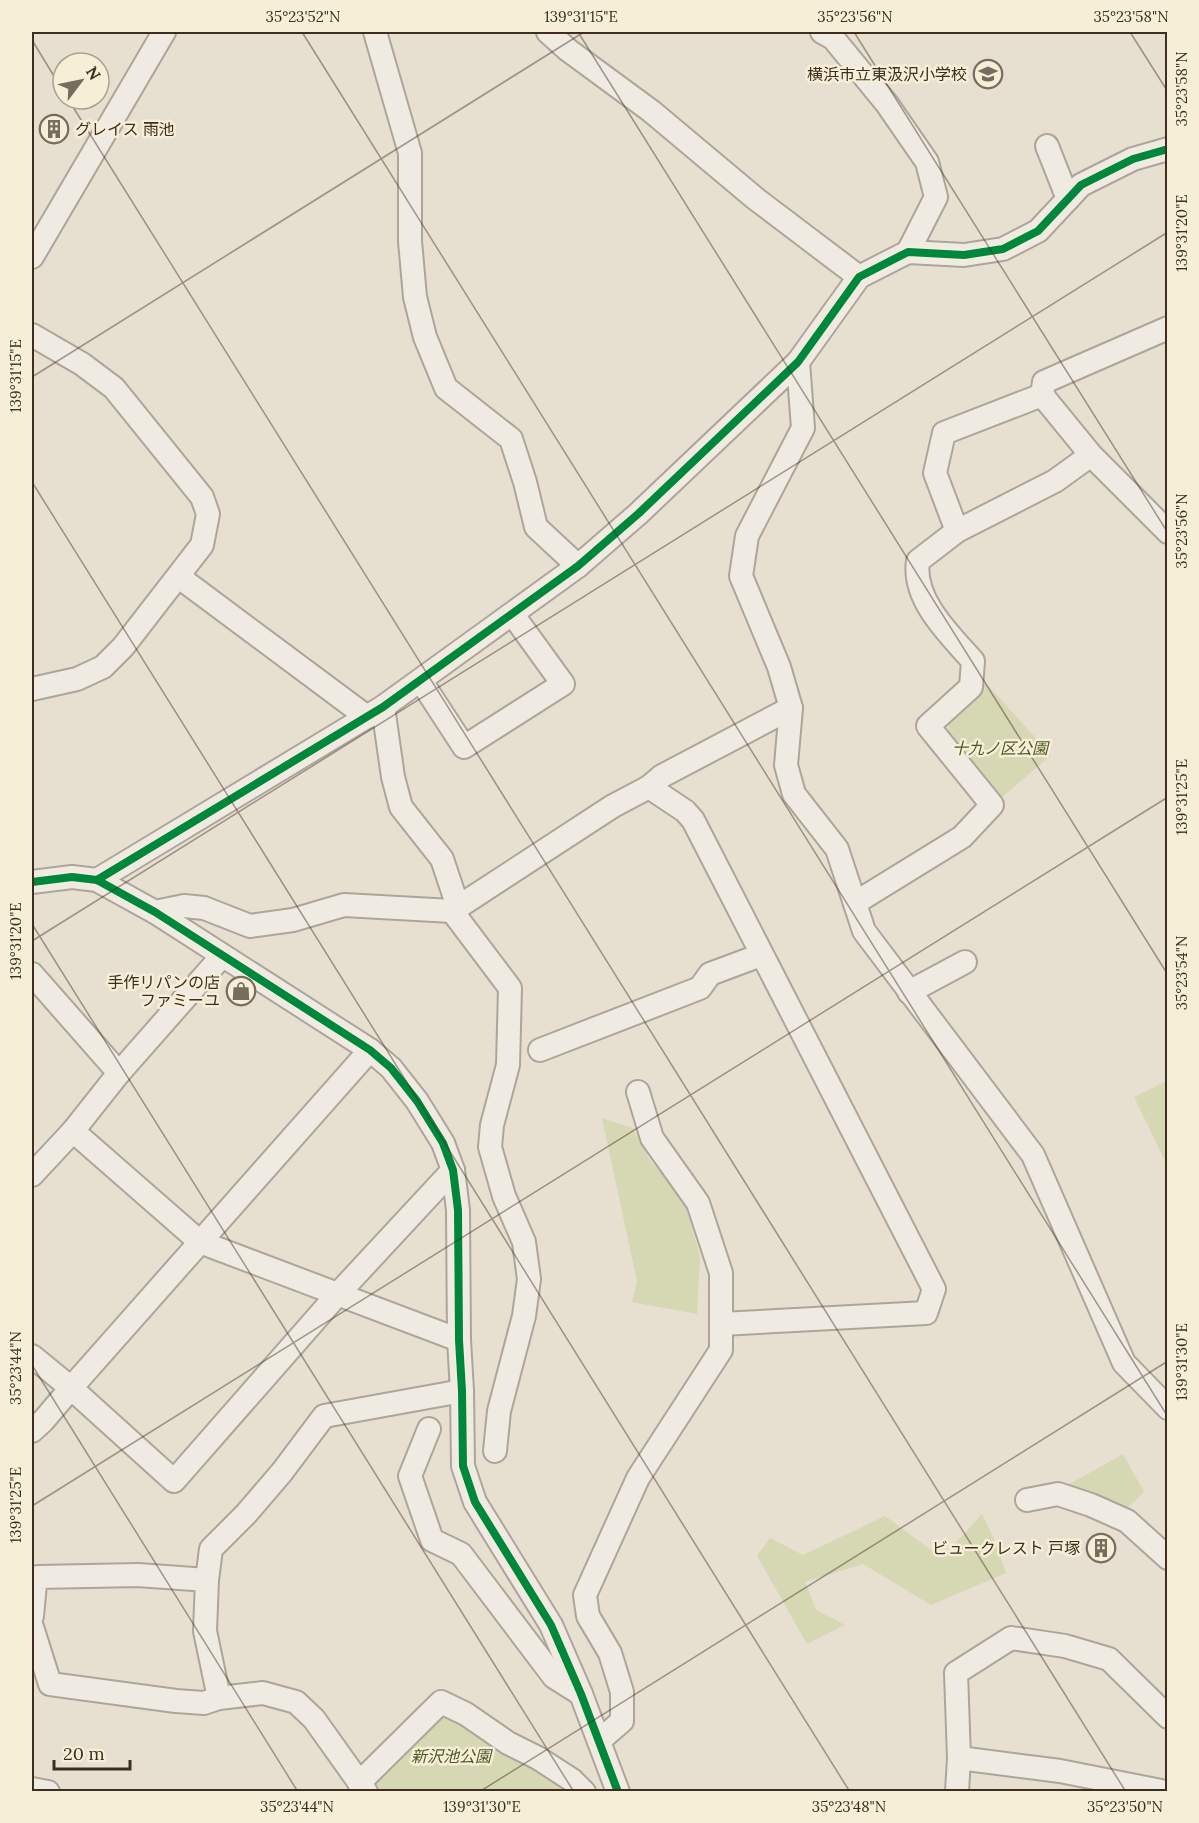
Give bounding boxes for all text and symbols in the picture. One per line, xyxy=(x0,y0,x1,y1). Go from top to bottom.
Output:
text: 35°23'52"N xyxy=(266,7,340,26)
text: 139°31'15"E xyxy=(544,7,618,26)
text: 35°23'56"N xyxy=(817,7,893,26)
text: 35°23'58"N xyxy=(1093,7,1169,26)
north arrow xyxy=(51,51,111,111)
text: 35°23'58"N xyxy=(1172,51,1191,127)
school or university icon: 横浜市立東汲沢小学校 xyxy=(972,58,1004,90)
text: N xyxy=(82,63,105,84)
place label: 横浜市立東汲沢小学校 xyxy=(807,64,967,84)
building icon: グレイス 雨池 xyxy=(38,113,70,145)
place label: グレイス 雨池 xyxy=(75,119,175,139)
text: 139°31'20"E xyxy=(1172,194,1191,272)
text: 139°31'15"E xyxy=(6,339,25,413)
text: 35°23'56"N xyxy=(1172,493,1191,569)
park label: 十九ノ区公園 xyxy=(952,738,1050,758)
text: 139°31'25"E xyxy=(1172,759,1191,835)
text: 139°31'20"E xyxy=(6,902,25,980)
text: 35°23'54"N xyxy=(1172,936,1191,1010)
place label: 手作リパンの店 ファミーユ xyxy=(107,972,220,1010)
shop icon: 手作リパンの店 ファミーユ xyxy=(225,975,257,1007)
text: 139°31'30"E xyxy=(1172,1323,1191,1401)
text: 35°23'44"N xyxy=(6,1331,25,1405)
text: 139°31'25"E xyxy=(6,1467,25,1543)
building icon: ビュークレスト 戸塚 xyxy=(1085,1532,1117,1564)
place label: ビュークレスト 戸塚 xyxy=(932,1538,1080,1558)
scale bar xyxy=(54,1733,130,1771)
text: 20 m xyxy=(63,1742,105,1765)
park label: 新沢池公園 xyxy=(411,1746,493,1766)
text: 35°23'44"N xyxy=(260,1797,334,1816)
text: 139°31'30"E xyxy=(443,1797,521,1816)
text: 35°23'48"N xyxy=(812,1797,886,1816)
text: 35°23'50"N xyxy=(1087,1797,1163,1816)

